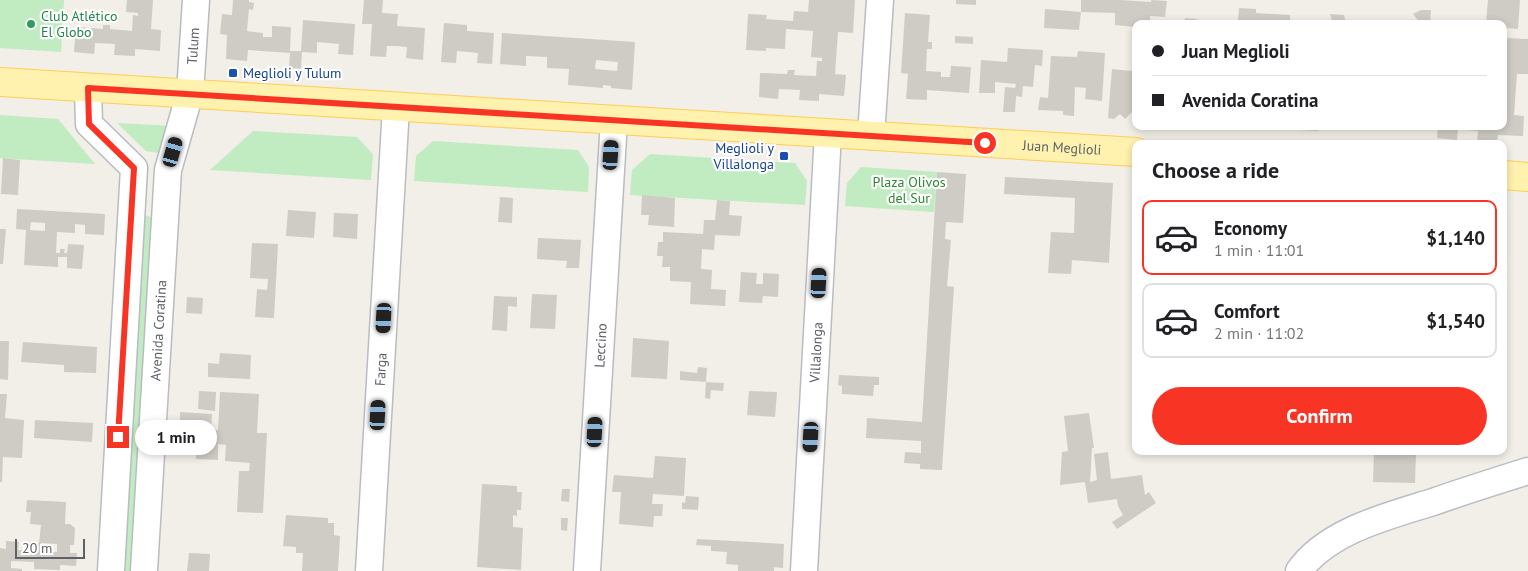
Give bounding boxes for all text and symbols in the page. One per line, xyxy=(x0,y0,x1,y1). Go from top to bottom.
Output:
place label: Club Atlético El Globo xyxy=(41,7,117,41)
marker: Club Atlético El Globo xyxy=(25,18,37,30)
street label: Tulum xyxy=(183,27,203,65)
text: Juan Meglioli xyxy=(1182,39,1290,63)
place label: Meglioli y Tulum xyxy=(243,64,341,82)
marker: Meglioli y Tulum xyxy=(227,67,239,79)
text: Avenida Coratina xyxy=(1182,88,1318,112)
route start xyxy=(974,132,996,154)
car xyxy=(161,136,184,168)
street label: Juan Meglioli xyxy=(1021,136,1102,159)
place label: Meglioli y Villalonga xyxy=(712,139,774,173)
car xyxy=(602,140,619,170)
marker: Meglioli y Villalonga xyxy=(778,150,790,162)
text: Choose a ride xyxy=(1152,156,1279,184)
park label: Plaza Olivos del Sur xyxy=(872,173,946,207)
icon: car xyxy=(1154,215,1199,260)
text: Economy xyxy=(1214,216,1287,240)
text: $1,140 xyxy=(1426,226,1485,250)
text: 1 min · 11:01 xyxy=(1214,240,1304,260)
car xyxy=(810,268,827,298)
street label: Avenida Coratina xyxy=(146,279,170,381)
icon: car xyxy=(1154,298,1199,343)
text: Comfort xyxy=(1214,299,1280,323)
car xyxy=(375,303,392,333)
text: $1,540 xyxy=(1426,309,1485,333)
street label: Villalonga xyxy=(805,322,827,384)
street label: Leccino xyxy=(590,323,611,368)
text: 2 min · 11:02 xyxy=(1214,323,1304,343)
street label: Farga xyxy=(371,352,391,387)
button: Confirm xyxy=(1152,387,1487,445)
car xyxy=(369,400,386,430)
car xyxy=(586,417,603,447)
callout: 1 min xyxy=(136,420,218,454)
car xyxy=(802,422,819,452)
route end xyxy=(107,426,129,448)
text: 1 min xyxy=(156,427,196,447)
scale bar xyxy=(15,536,85,559)
text: 20 m xyxy=(22,539,52,557)

